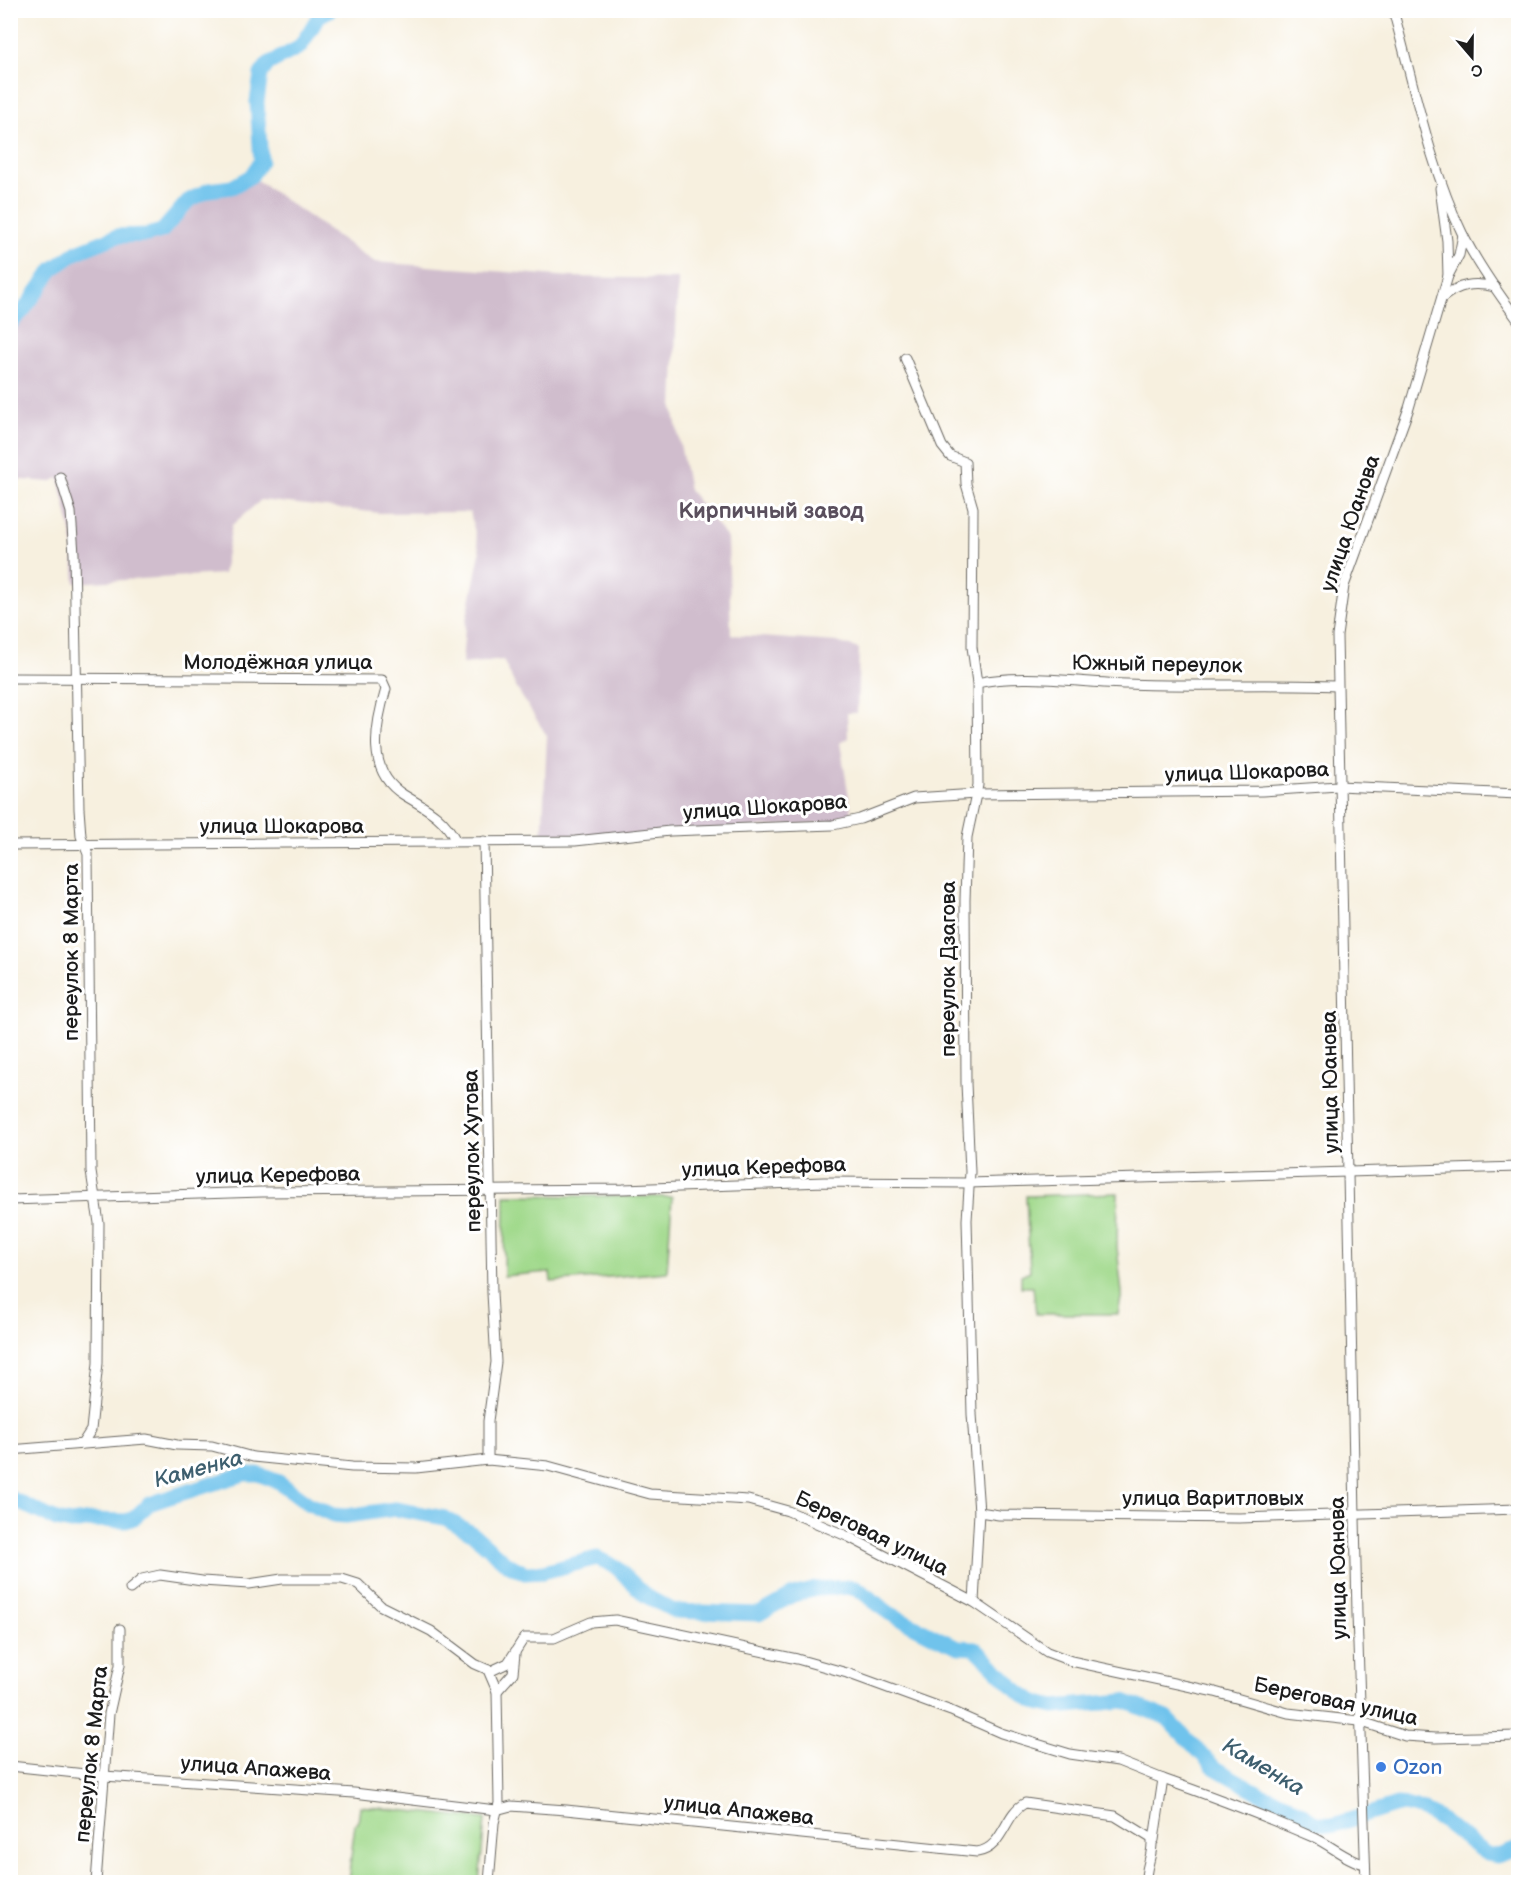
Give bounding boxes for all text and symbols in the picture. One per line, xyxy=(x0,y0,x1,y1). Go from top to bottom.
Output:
north arrow xyxy=(1442,27,1502,87)
text: С xyxy=(1468,59,1485,81)
street label: улица Юанова xyxy=(1315,451,1386,595)
district label: Кирпичный завод xyxy=(678,498,864,525)
street label: Молодёжная улица xyxy=(183,650,373,675)
street label: Южный переулок xyxy=(1071,651,1243,678)
street label: улица Шокарова xyxy=(1164,757,1330,788)
street label: улица Шокарова xyxy=(682,789,849,826)
street label: улица Шокарова xyxy=(200,814,365,839)
street label: переулок 8 Марта xyxy=(59,862,84,1041)
street label: переулок Дзагова xyxy=(936,880,961,1057)
street label: улица Юанова xyxy=(1317,1010,1344,1154)
street label: переулок Хутова xyxy=(459,1069,486,1233)
street label: улица Керефова xyxy=(681,1152,847,1183)
street label: улица Керефова xyxy=(196,1162,361,1189)
water label: Каменка xyxy=(151,1445,246,1494)
street label: Береговая улица xyxy=(791,1486,953,1582)
street label: улица Варитловых xyxy=(1122,1486,1304,1511)
street label: улица Юанова xyxy=(1325,1496,1352,1640)
street label: переулок 8 Марта xyxy=(70,1664,113,1844)
street label: Береговая улица xyxy=(1251,1672,1421,1731)
water label: Каменка xyxy=(1217,1732,1309,1802)
street label: улица Апажева xyxy=(180,1751,333,1786)
place label: Ozon xyxy=(1393,1755,1442,1780)
marker: Ozon xyxy=(1374,1760,1388,1774)
street label: улица Апажева xyxy=(663,1790,816,1831)

